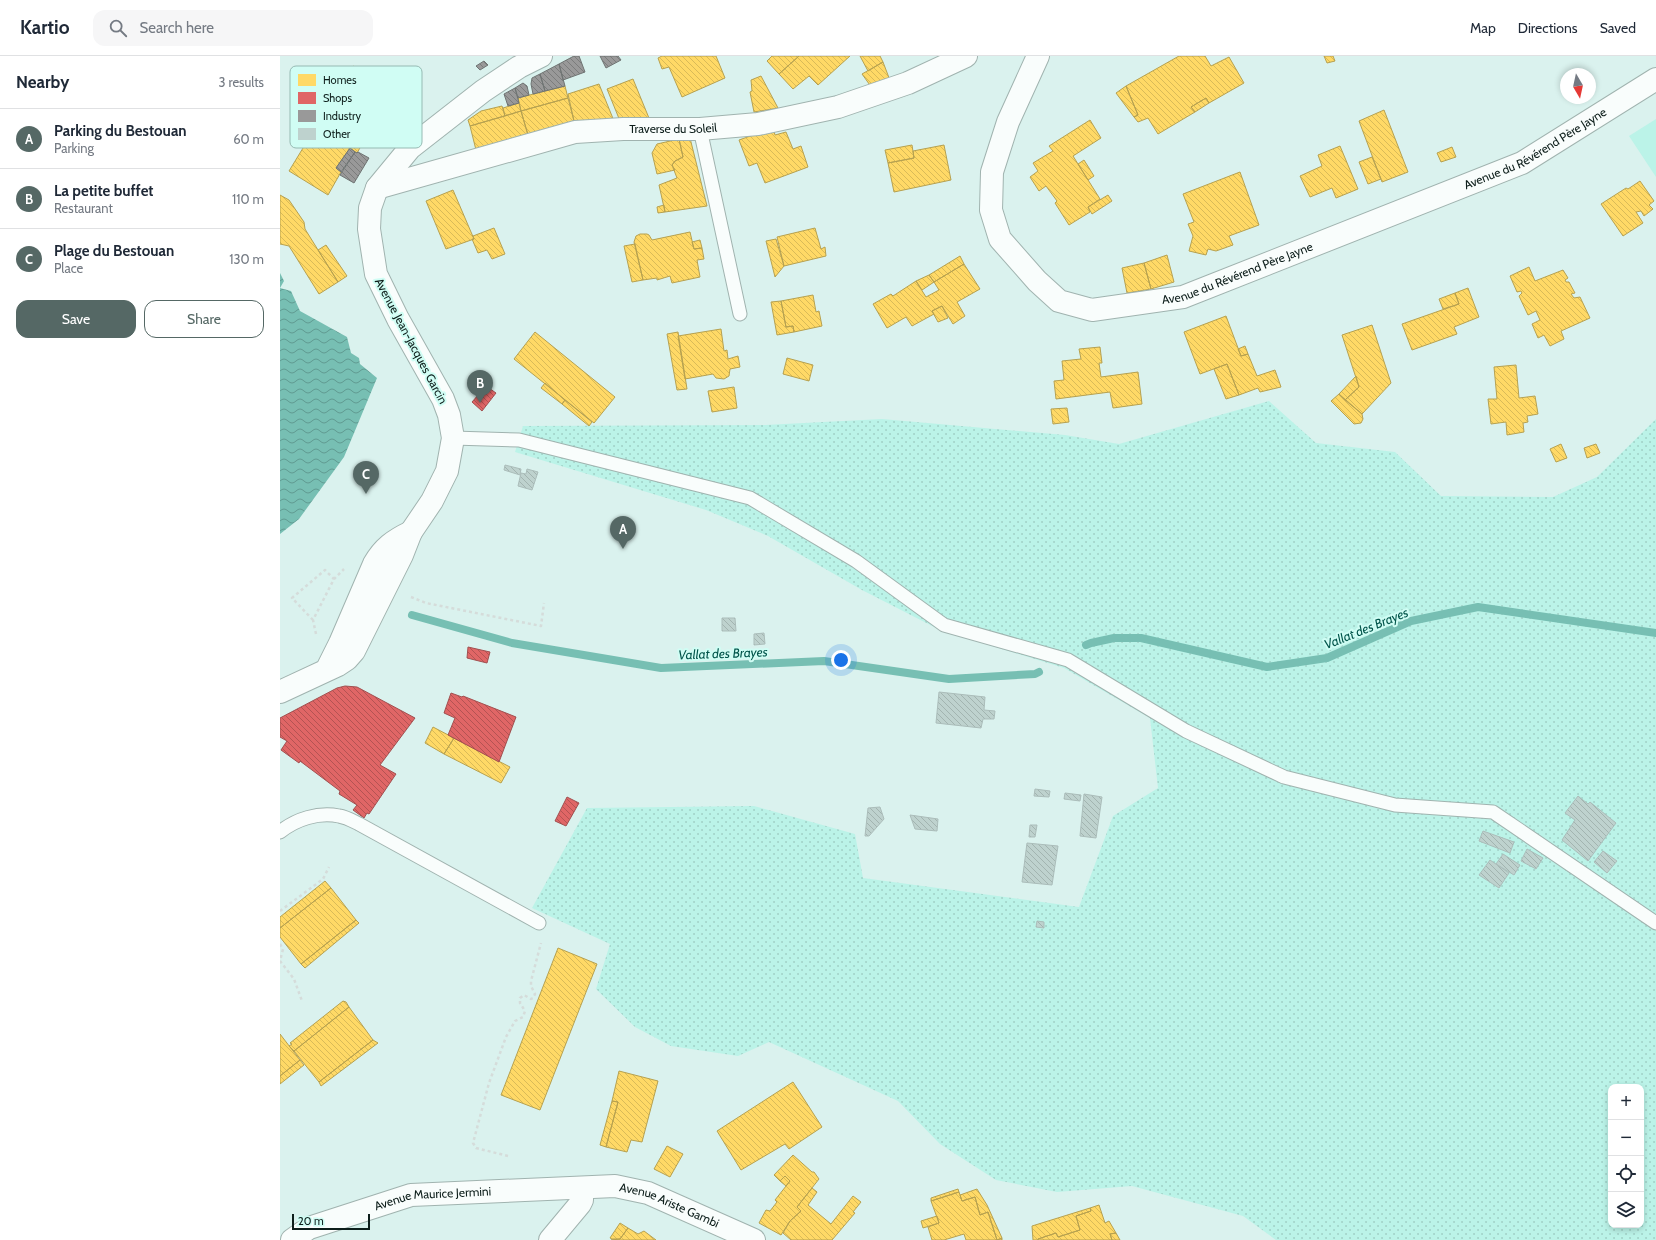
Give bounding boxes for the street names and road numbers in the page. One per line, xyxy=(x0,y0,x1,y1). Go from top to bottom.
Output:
street label: Avenue du Révérend Père Jayne xyxy=(1462,104,1609,192)
street label: Traverse du Soleil xyxy=(629,120,718,136)
street label: Avenue du Révérend Père Jayne xyxy=(1161,238,1315,307)
street label: Avenue Jean-Jacques Garcin xyxy=(372,275,451,407)
street label: Avenue Ariste Gambi xyxy=(618,1179,722,1231)
street label: Avenue Maurice Jermini xyxy=(372,1183,491,1213)

